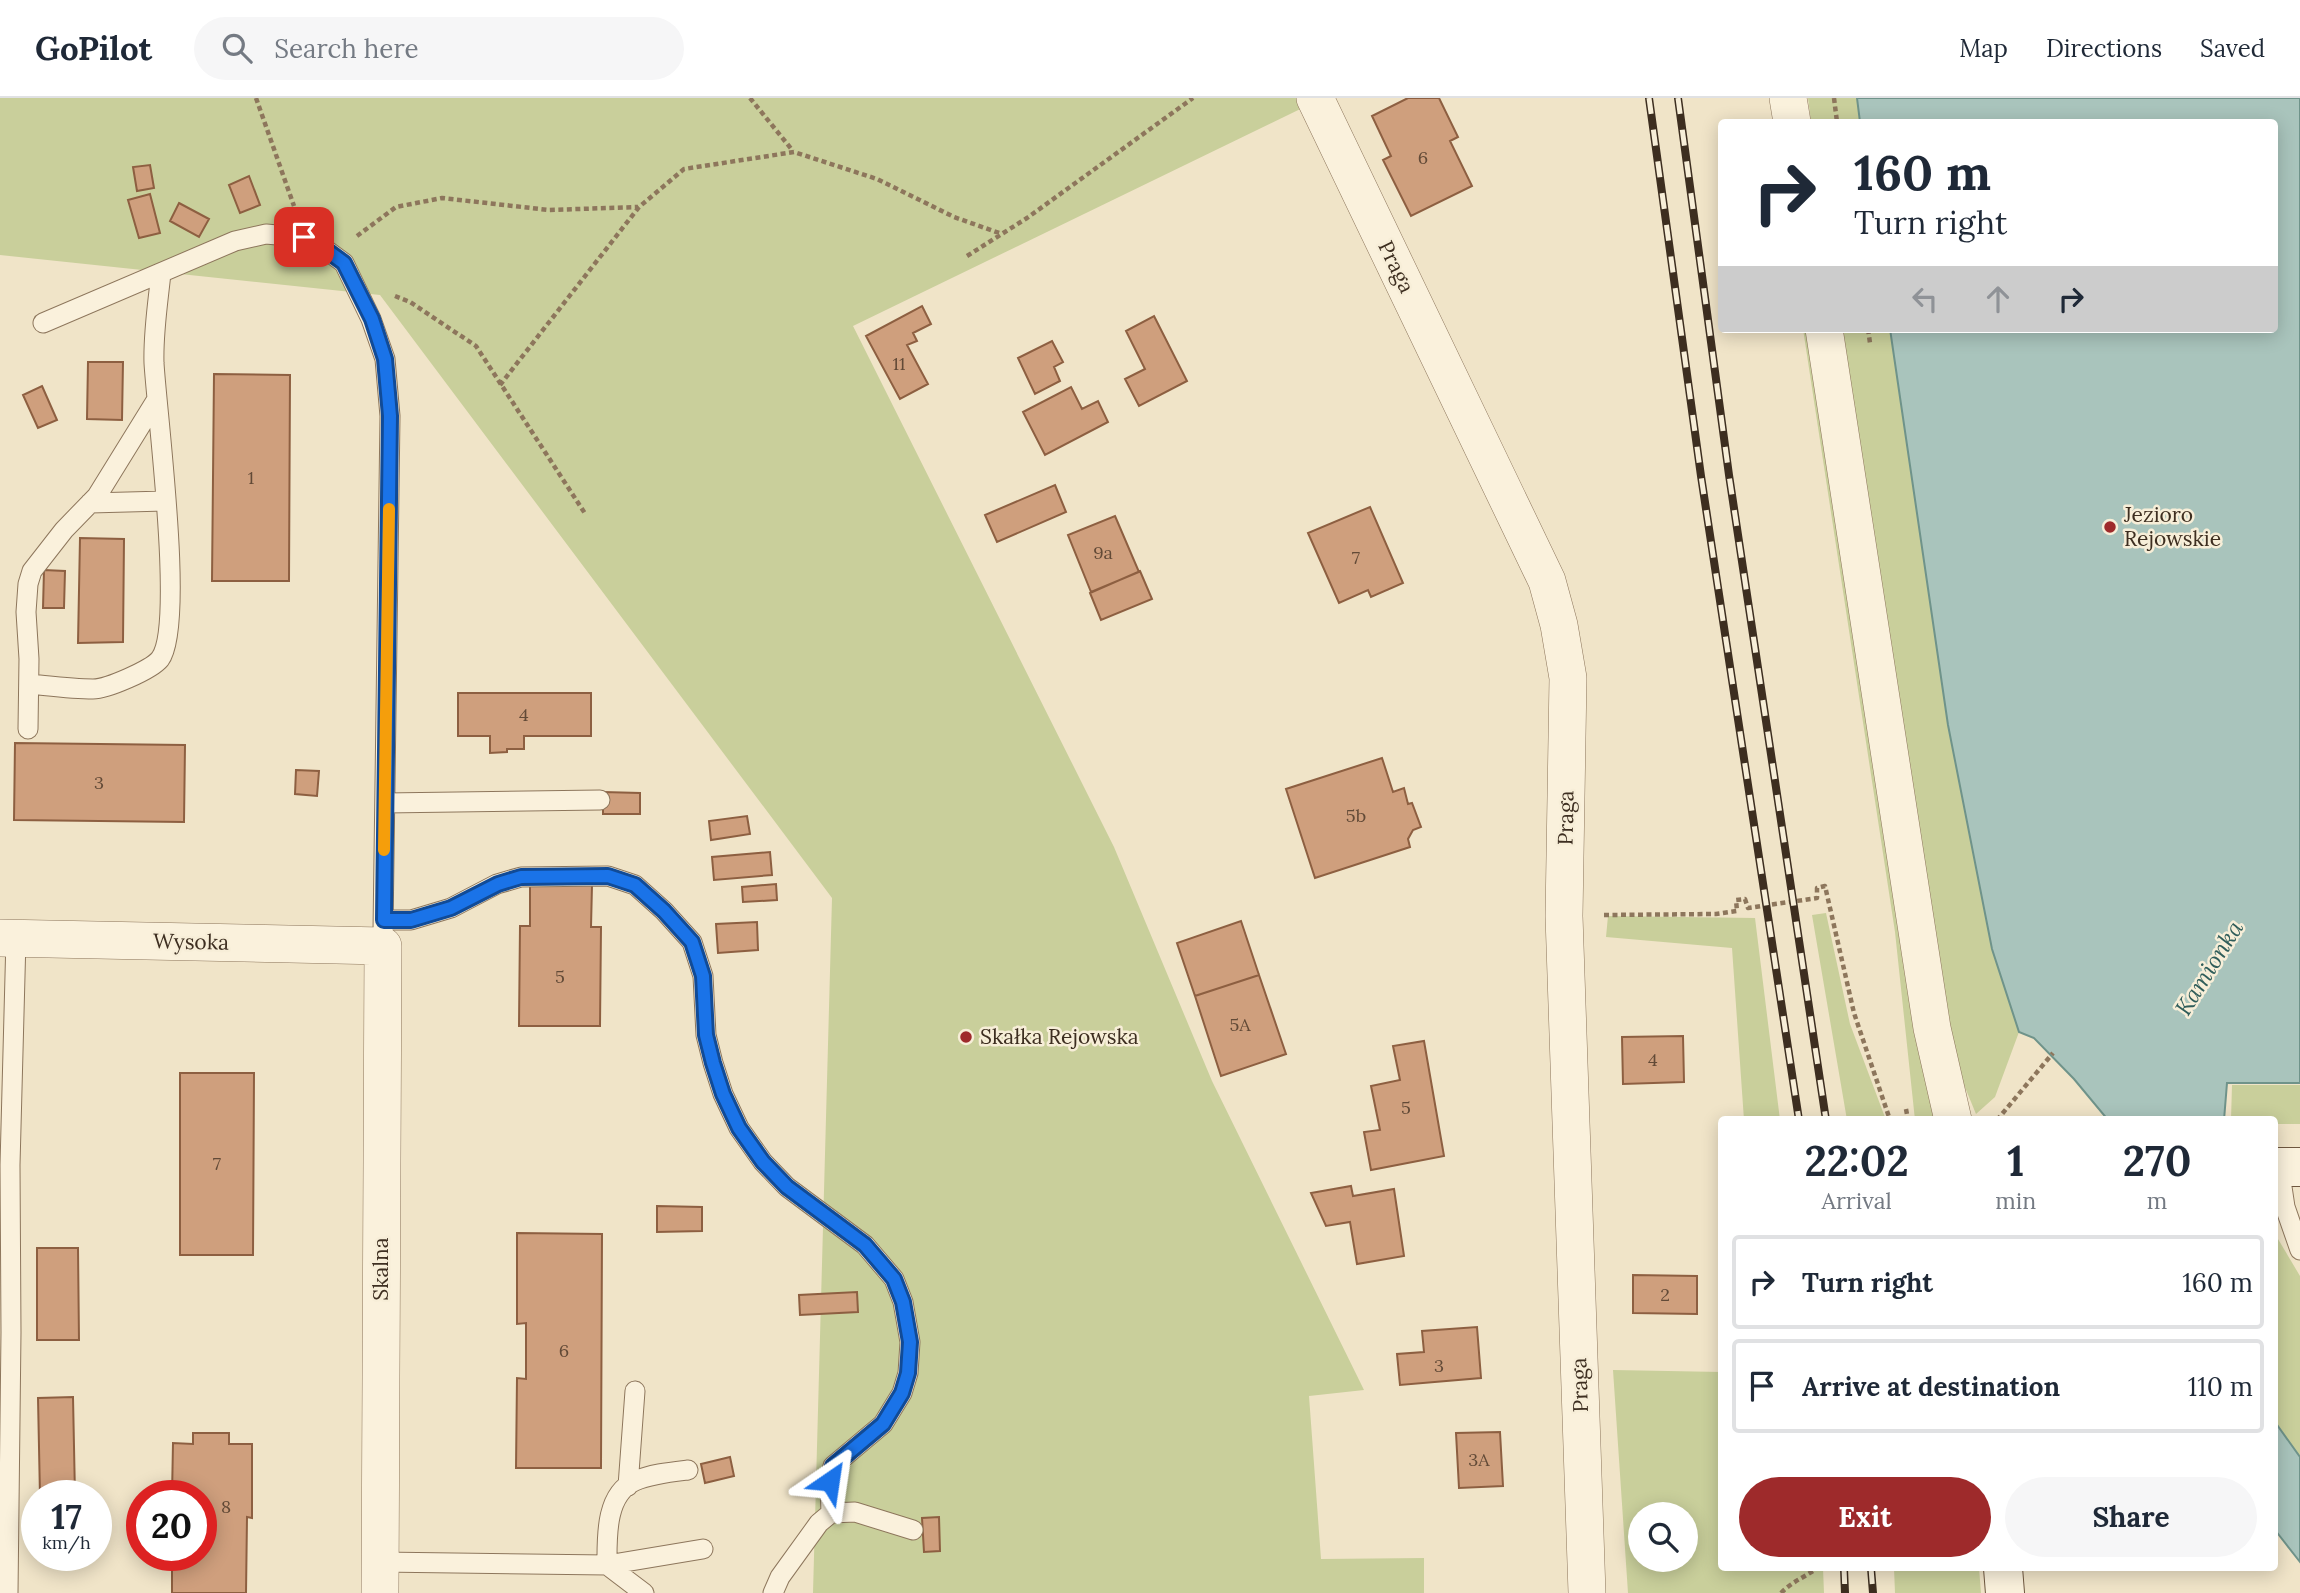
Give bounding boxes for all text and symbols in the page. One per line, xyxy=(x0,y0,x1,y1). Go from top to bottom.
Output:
search box xyxy=(194,17,684,80)
text: GoPilot xyxy=(35,27,152,69)
icon: search xyxy=(218,29,256,67)
text: Search here xyxy=(274,32,419,65)
text: Map xyxy=(1959,33,2008,64)
text: Directions xyxy=(2046,33,2162,64)
text: Saved xyxy=(2200,33,2265,64)
text: 160 m xyxy=(1854,141,1991,203)
house number: 6 xyxy=(1418,146,1428,169)
icon: right xyxy=(1739,147,1830,238)
text: Turn right xyxy=(1854,202,2007,243)
pin xyxy=(274,207,334,267)
icon: arrive xyxy=(285,218,323,256)
street label: Praga xyxy=(1372,236,1421,298)
icon: left xyxy=(1906,280,1944,318)
icon: ahead xyxy=(1979,280,2017,318)
icon: right xyxy=(2052,280,2090,318)
house number: 11 xyxy=(892,352,906,375)
house number: 1 xyxy=(248,466,254,489)
place label: Jezioro Rejowskie xyxy=(2123,501,2221,552)
marker: Jezioro Rejowskie xyxy=(2102,519,2118,535)
house number: 9a xyxy=(1093,541,1113,564)
house number: 7 xyxy=(1352,546,1360,569)
house number: 4 xyxy=(519,703,529,726)
house number: 3 xyxy=(94,771,104,794)
street label: Praga xyxy=(1552,790,1579,846)
house number: 5b xyxy=(1346,804,1366,827)
water label: Kamionka xyxy=(2168,915,2249,1020)
street label: Wysoka xyxy=(153,927,229,956)
house number: 5 xyxy=(555,965,565,988)
house number: 5A xyxy=(1229,1013,1251,1036)
place label: Skałka Rejowska xyxy=(980,1023,1139,1050)
marker: Skałka Rejowska xyxy=(958,1029,974,1045)
house number: 4 xyxy=(1648,1048,1658,1071)
house number: 5 xyxy=(1401,1096,1411,1119)
text: 22:02 xyxy=(1804,1134,1909,1188)
text: 1 xyxy=(2007,1134,2024,1188)
text: 270 xyxy=(2123,1134,2192,1188)
house number: 7 xyxy=(213,1152,221,1175)
text: Arrival xyxy=(1821,1186,1892,1215)
text: min xyxy=(1995,1186,2036,1215)
text: m xyxy=(2147,1186,2167,1215)
street label: Skalna xyxy=(367,1237,394,1301)
icon: right xyxy=(1743,1263,1781,1301)
text: Turn right xyxy=(1802,1266,1933,1299)
text: 160 m xyxy=(2182,1266,2253,1299)
house number: 2 xyxy=(1660,1283,1670,1306)
house number: 6 xyxy=(559,1339,569,1362)
house number: 3 xyxy=(1434,1354,1444,1377)
street label: Praga xyxy=(1565,1357,1594,1413)
icon: arrive xyxy=(1743,1367,1781,1405)
text: Arrive at destination xyxy=(1802,1370,2060,1403)
text: 110 m xyxy=(2188,1370,2253,1403)
position arrow xyxy=(793,1444,867,1518)
house number: 3A xyxy=(1468,1448,1490,1471)
button: Exit xyxy=(1739,1477,1991,1557)
button: Share xyxy=(2005,1477,2257,1557)
speed limit sign: 20 xyxy=(126,1480,217,1571)
text: 17 xyxy=(51,1494,82,1539)
house number: 8 xyxy=(221,1495,231,1518)
map controls xyxy=(1628,1502,1698,1572)
button: search xyxy=(1628,1502,1698,1572)
text: km/h xyxy=(42,1531,91,1554)

